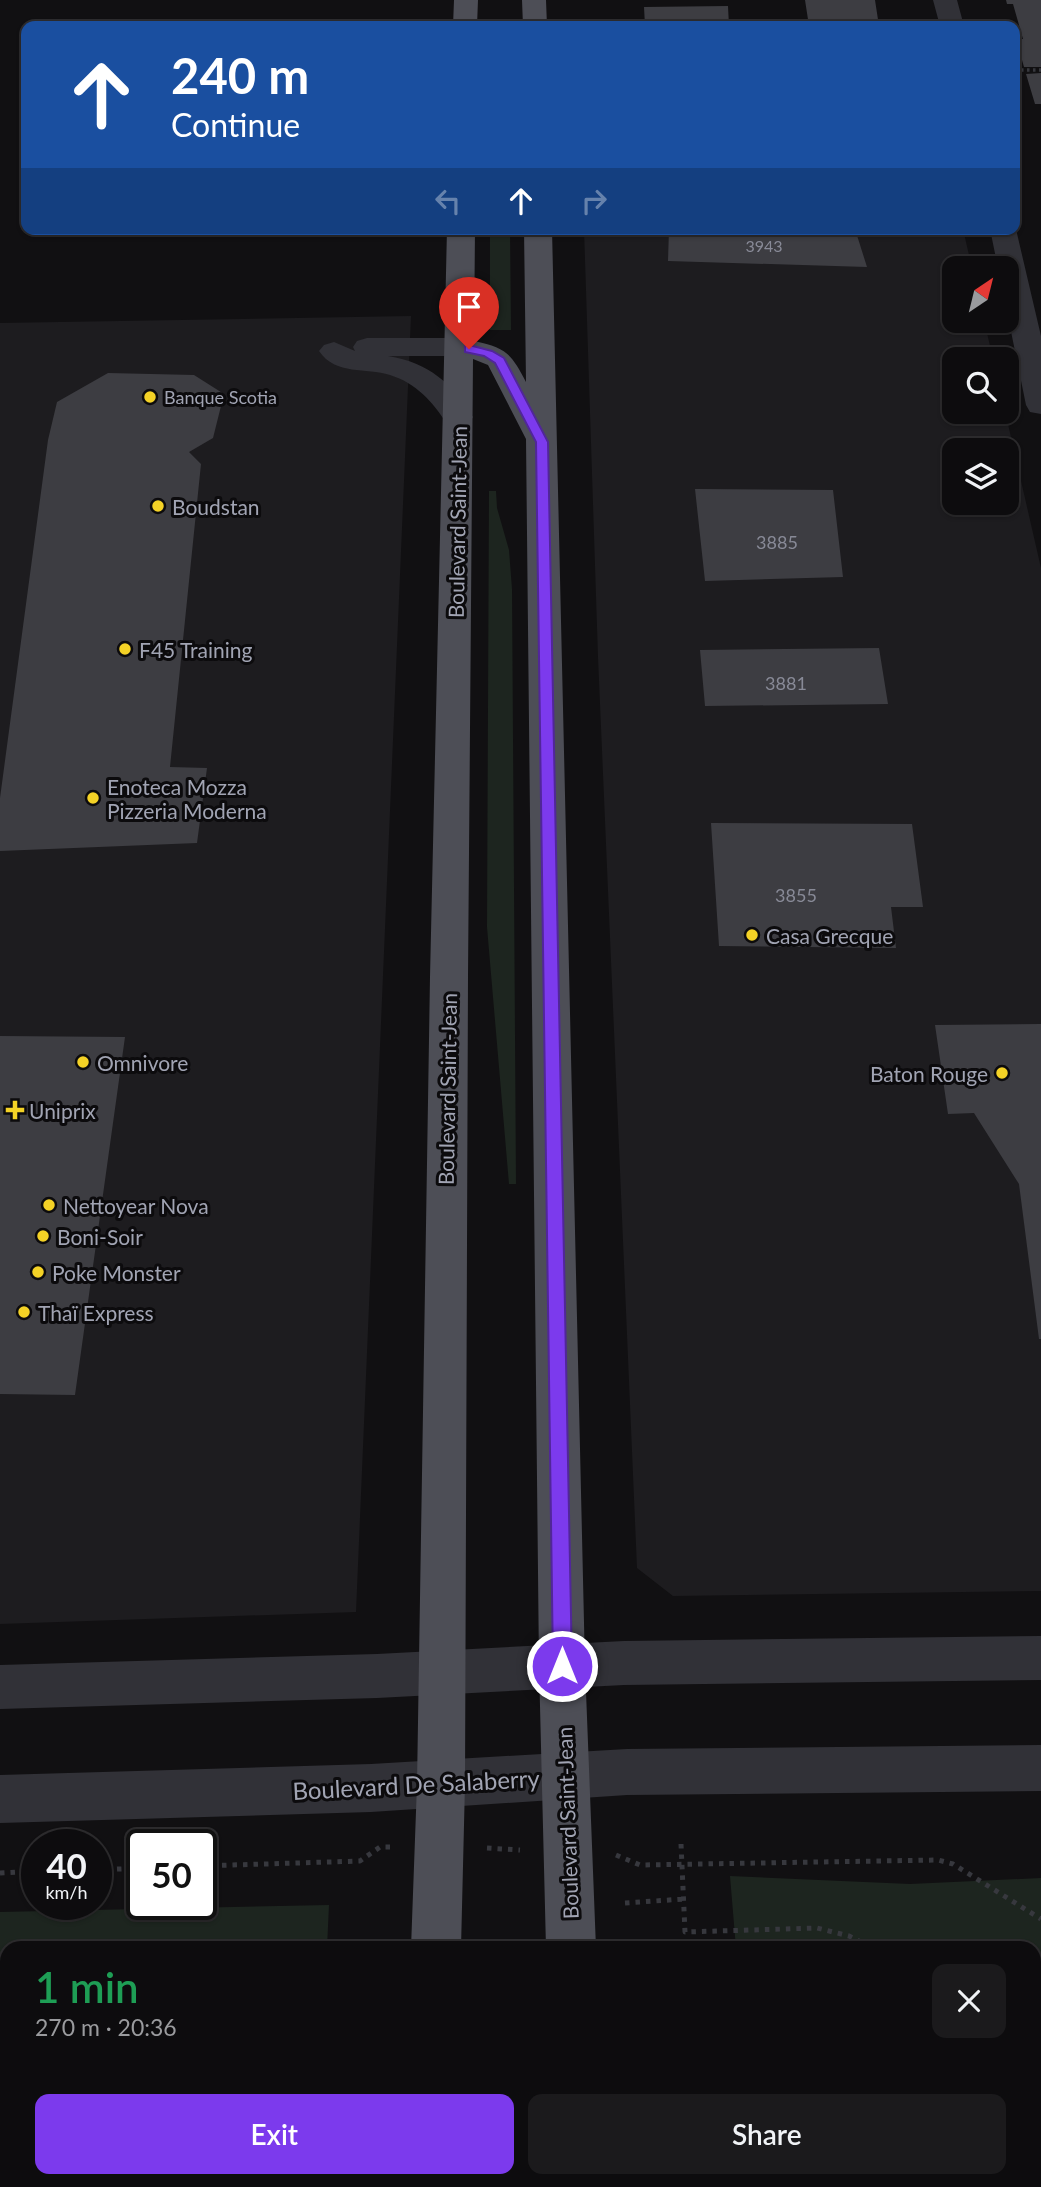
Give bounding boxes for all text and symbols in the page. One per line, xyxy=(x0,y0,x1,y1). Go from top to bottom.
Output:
text: 240 m xyxy=(171,46,309,104)
icon: ahead xyxy=(56,49,147,140)
text: Continue xyxy=(171,105,300,144)
icon: left xyxy=(429,182,467,220)
icon: ahead xyxy=(502,182,540,220)
icon: right xyxy=(575,182,613,220)
house number: 3943 xyxy=(745,236,783,255)
north arrow xyxy=(942,256,1018,332)
map controls xyxy=(942,256,1019,515)
pin xyxy=(439,277,499,349)
icon: arrive xyxy=(450,288,488,326)
button: search xyxy=(942,347,1019,424)
place label: Banque Scotia xyxy=(164,386,277,408)
marker: Banque Scotia xyxy=(142,389,158,405)
street label: Boulevard Saint-Jean xyxy=(443,426,471,618)
button: layers xyxy=(942,438,1019,515)
place label: Boudstan xyxy=(172,494,260,519)
marker: Boudstan xyxy=(150,498,166,514)
house number: 3885 xyxy=(756,531,798,553)
place label: F45 Training xyxy=(139,637,253,662)
marker: F45 Training xyxy=(117,641,133,657)
house number: 3881 xyxy=(765,672,807,694)
place label: Enoteca Mozza Pizzeria Moderna xyxy=(107,774,267,823)
marker: Enoteca Mozza Pizzeria Moderna xyxy=(85,790,101,806)
house number: 3855 xyxy=(775,884,817,906)
place label: Casa Grecque xyxy=(766,923,893,948)
marker: Casa Grecque xyxy=(744,927,760,943)
street label: Boulevard Saint-Jean xyxy=(433,993,461,1185)
place label: Omnivore xyxy=(97,1050,188,1075)
marker: Omnivore xyxy=(75,1054,91,1070)
place label: Baton Rouge xyxy=(870,1061,988,1086)
marker: Baton Rouge xyxy=(994,1065,1010,1081)
place label: Uniprix xyxy=(29,1098,96,1123)
marker: Uniprix xyxy=(7,1102,23,1118)
place label: Nettoyear Nova xyxy=(63,1193,209,1218)
marker: Nettoyear Nova xyxy=(41,1197,57,1213)
place label: Boni-Soir xyxy=(57,1224,143,1249)
marker: Boni-Soir xyxy=(35,1228,51,1244)
place label: Poke Monster xyxy=(52,1260,181,1285)
marker: Poke Monster xyxy=(30,1264,46,1280)
place label: Thaï Express xyxy=(38,1300,154,1325)
marker: Thaï Express xyxy=(16,1304,32,1320)
position arrow xyxy=(525,1629,599,1703)
street label: Boulevard Saint-Jean xyxy=(551,1726,583,1920)
street label: Boulevard De Salaberry xyxy=(292,1763,541,1805)
speed limit sign: 50 xyxy=(126,1829,217,1920)
text: 40 xyxy=(46,1844,87,1886)
text: km/h xyxy=(45,1881,88,1903)
text: 1 min xyxy=(35,1962,139,2012)
button: close xyxy=(932,1964,1006,2038)
text: 270 m · 20:36 xyxy=(35,2013,177,2041)
button: Exit xyxy=(35,2094,514,2174)
button: Share xyxy=(528,2094,1006,2174)

